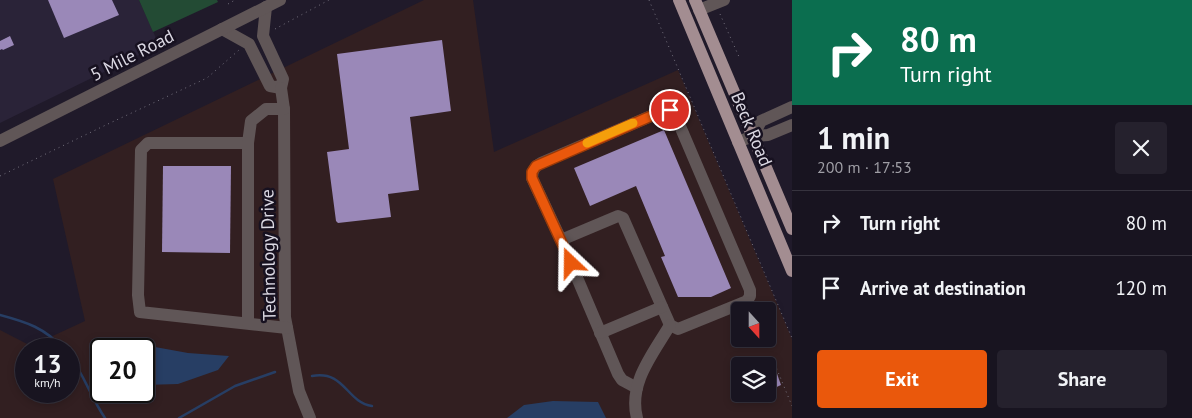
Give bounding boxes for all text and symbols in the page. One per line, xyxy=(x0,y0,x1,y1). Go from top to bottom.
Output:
text: 80 m xyxy=(900,16,977,62)
icon: right xyxy=(817,20,882,85)
street label: 5 Mile Road xyxy=(86,24,178,86)
text: Turn right xyxy=(900,60,992,88)
street label: Beck Road xyxy=(726,88,778,170)
pin xyxy=(649,89,691,131)
icon: arrive xyxy=(656,96,684,124)
text: 1 min xyxy=(817,118,890,157)
button: close xyxy=(1115,122,1167,174)
text: 200 m · 17:53 xyxy=(817,157,912,177)
street label: Technology Drive xyxy=(255,189,281,321)
icon: right xyxy=(817,209,845,237)
text: Turn right xyxy=(860,211,940,235)
text: 80 m xyxy=(1126,211,1167,235)
position arrow xyxy=(544,236,596,288)
icon: arrive xyxy=(817,274,845,302)
text: Arrive at destination xyxy=(860,276,1026,300)
text: 120 m xyxy=(1115,276,1167,300)
north arrow xyxy=(731,302,776,348)
map controls xyxy=(731,302,776,402)
speed limit sign: 20 xyxy=(90,338,155,403)
text: 13 xyxy=(33,348,62,380)
button: Exit xyxy=(817,350,987,408)
button: Share xyxy=(997,350,1167,408)
button: layers xyxy=(731,357,776,402)
text: km/h xyxy=(34,375,61,390)

